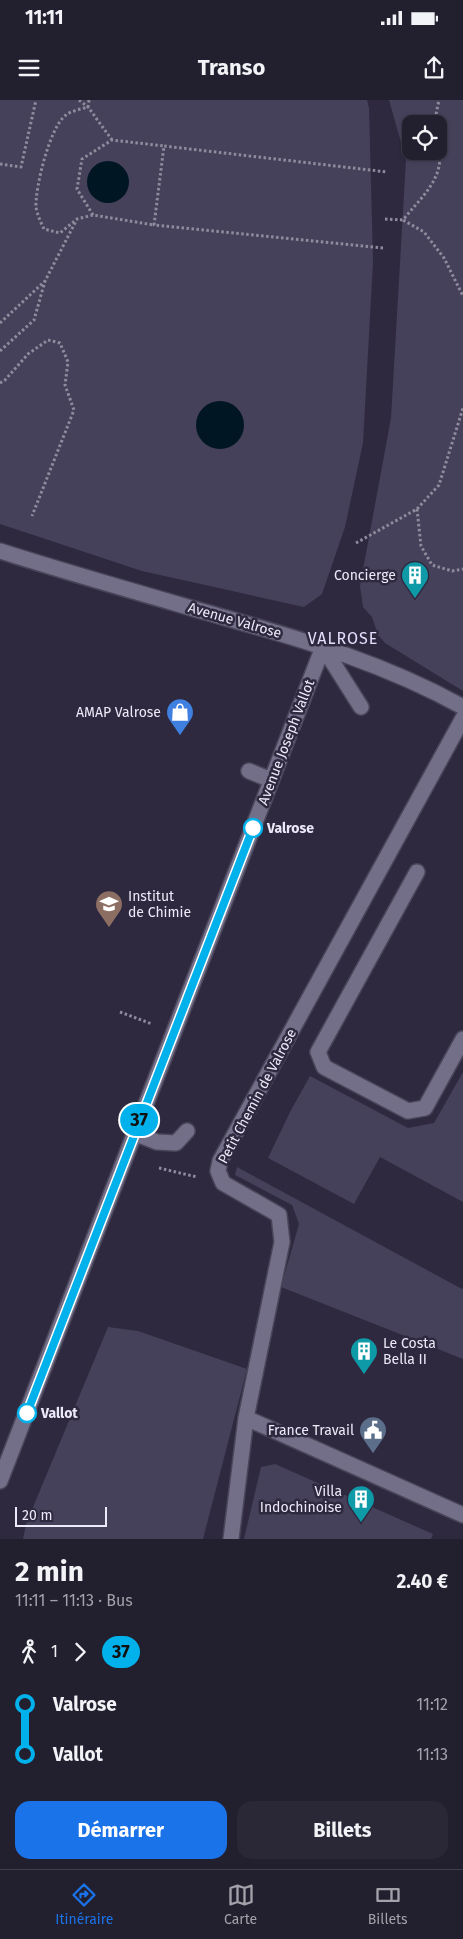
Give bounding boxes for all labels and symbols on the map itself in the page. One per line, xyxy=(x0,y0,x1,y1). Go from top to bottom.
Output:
building icon: Concierge xyxy=(400,560,430,599)
place label: Concierge xyxy=(334,567,396,584)
street label: Avenue Valrose xyxy=(186,599,283,642)
district label: VALROSE xyxy=(308,629,378,648)
street label: Avenue Joseph Vallot xyxy=(255,676,319,807)
shop icon: AMAP Valrose xyxy=(165,697,195,736)
place label: AMAP Valrose xyxy=(76,704,161,721)
marker: Valrose xyxy=(243,818,263,838)
place label: Valrose xyxy=(266,820,314,837)
place label: Institut de Chimie xyxy=(128,888,191,921)
school or university icon: Institut de Chimie xyxy=(94,889,124,928)
street label: Petit Chemin de Valrose xyxy=(215,1026,300,1167)
line badge: 37 xyxy=(116,1104,162,1136)
place label: Le Costa Bella II xyxy=(383,1335,436,1368)
building icon: Le Costa Bella II xyxy=(349,1336,379,1375)
marker: Vallot xyxy=(17,1403,37,1423)
place label: Vallot xyxy=(40,1405,78,1422)
public building icon: France Travail xyxy=(358,1415,388,1454)
place label: France Travail xyxy=(268,1422,354,1439)
place label: Villa Indochinoise xyxy=(260,1483,342,1516)
building icon: Villa Indochinoise xyxy=(346,1484,376,1523)
scale bar xyxy=(15,1504,108,1527)

